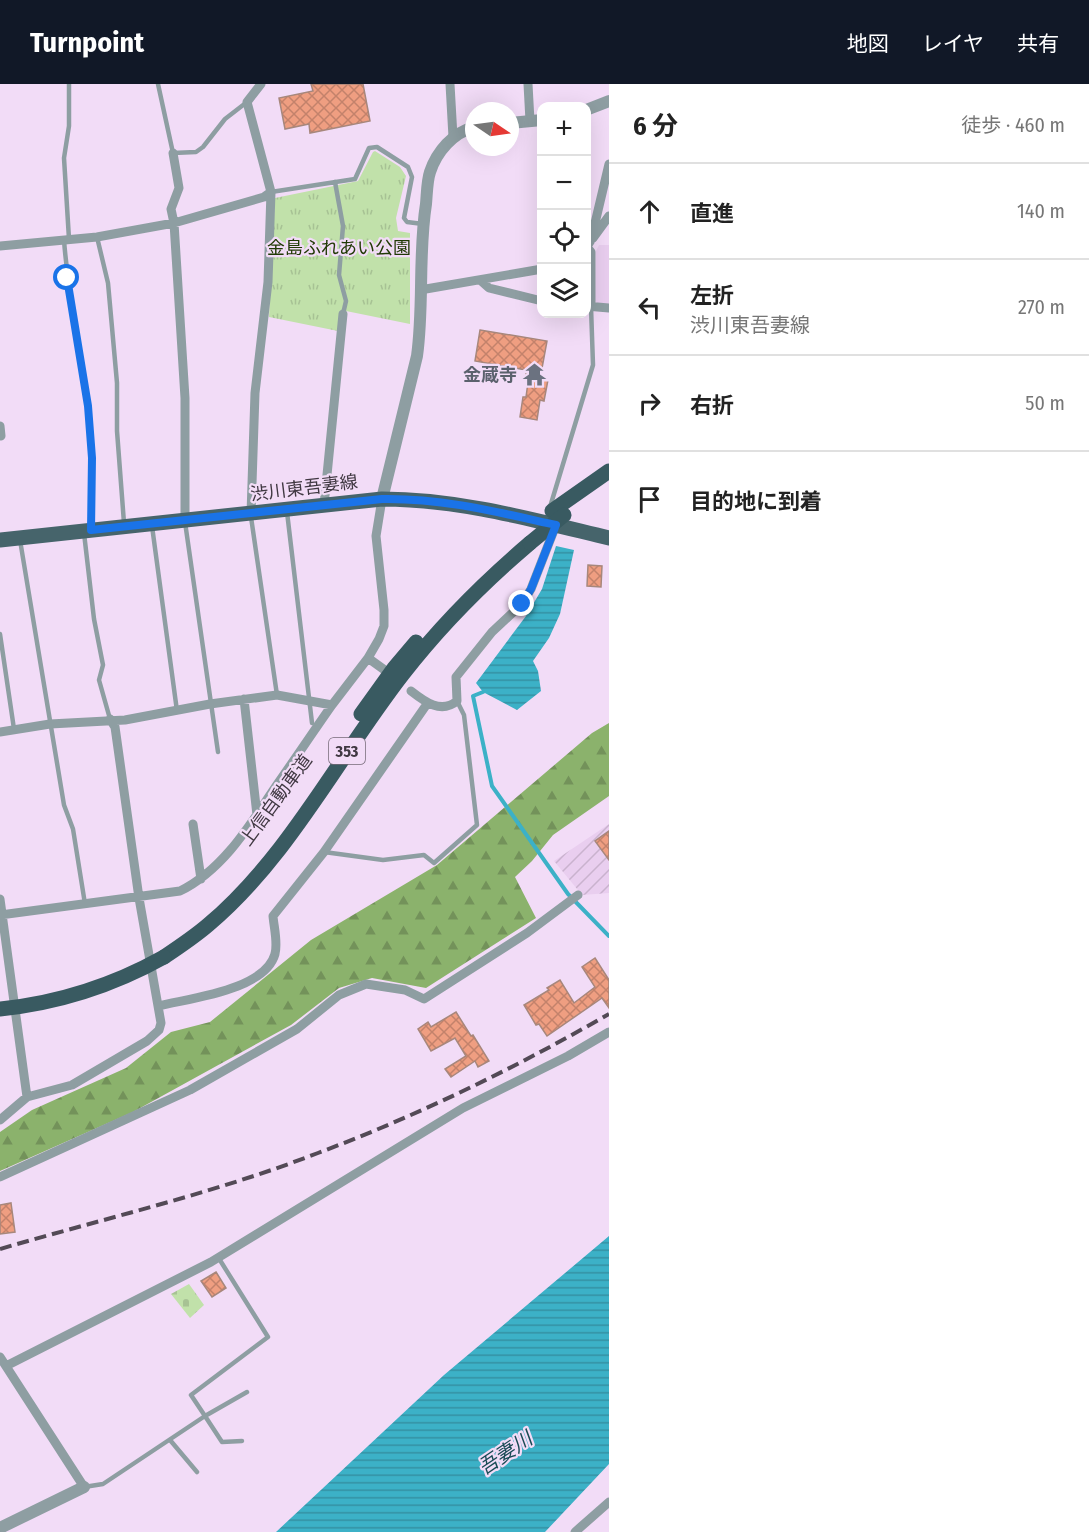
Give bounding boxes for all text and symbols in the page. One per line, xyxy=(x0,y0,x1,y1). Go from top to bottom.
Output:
text: Turnpoint xyxy=(30,26,144,59)
text: 地図 xyxy=(847,31,889,57)
text: レイヤ xyxy=(922,31,984,57)
text: 共有 xyxy=(1017,31,1059,57)
north arrow xyxy=(465,102,519,156)
map controls xyxy=(537,102,591,318)
button: + xyxy=(537,102,591,156)
text: 6 分 xyxy=(633,111,678,142)
text: 徒歩 · 460 m xyxy=(961,113,1065,137)
button: − xyxy=(537,156,591,210)
icon: ahead xyxy=(633,195,666,228)
text: 140 m xyxy=(1017,199,1065,223)
text: 直進 xyxy=(690,200,734,227)
button: locate xyxy=(537,210,591,264)
park label: 金島ふれあい公園 xyxy=(267,237,411,259)
route start xyxy=(53,264,79,290)
button: layers xyxy=(537,264,591,318)
text: 左折 xyxy=(690,282,734,309)
icon: left xyxy=(633,291,666,324)
text: 270 m xyxy=(1018,295,1065,319)
text: 渋川東吾妻線 xyxy=(690,313,810,337)
temple icon: 金蔵寺 xyxy=(522,362,548,388)
place label: 金蔵寺 xyxy=(463,364,517,386)
icon: right xyxy=(633,387,666,420)
text: 50 m xyxy=(1025,391,1065,415)
text: 右折 xyxy=(690,392,734,419)
street label: 渋川東吾妻線 xyxy=(249,471,359,505)
icon: arrive xyxy=(633,483,666,516)
text: 目的地に到着 xyxy=(690,488,822,515)
route end xyxy=(508,590,534,616)
road number: 353 xyxy=(329,738,365,764)
street label: 上信自動車道 xyxy=(235,750,317,850)
water label: 吾妻川 xyxy=(473,1425,538,1480)

